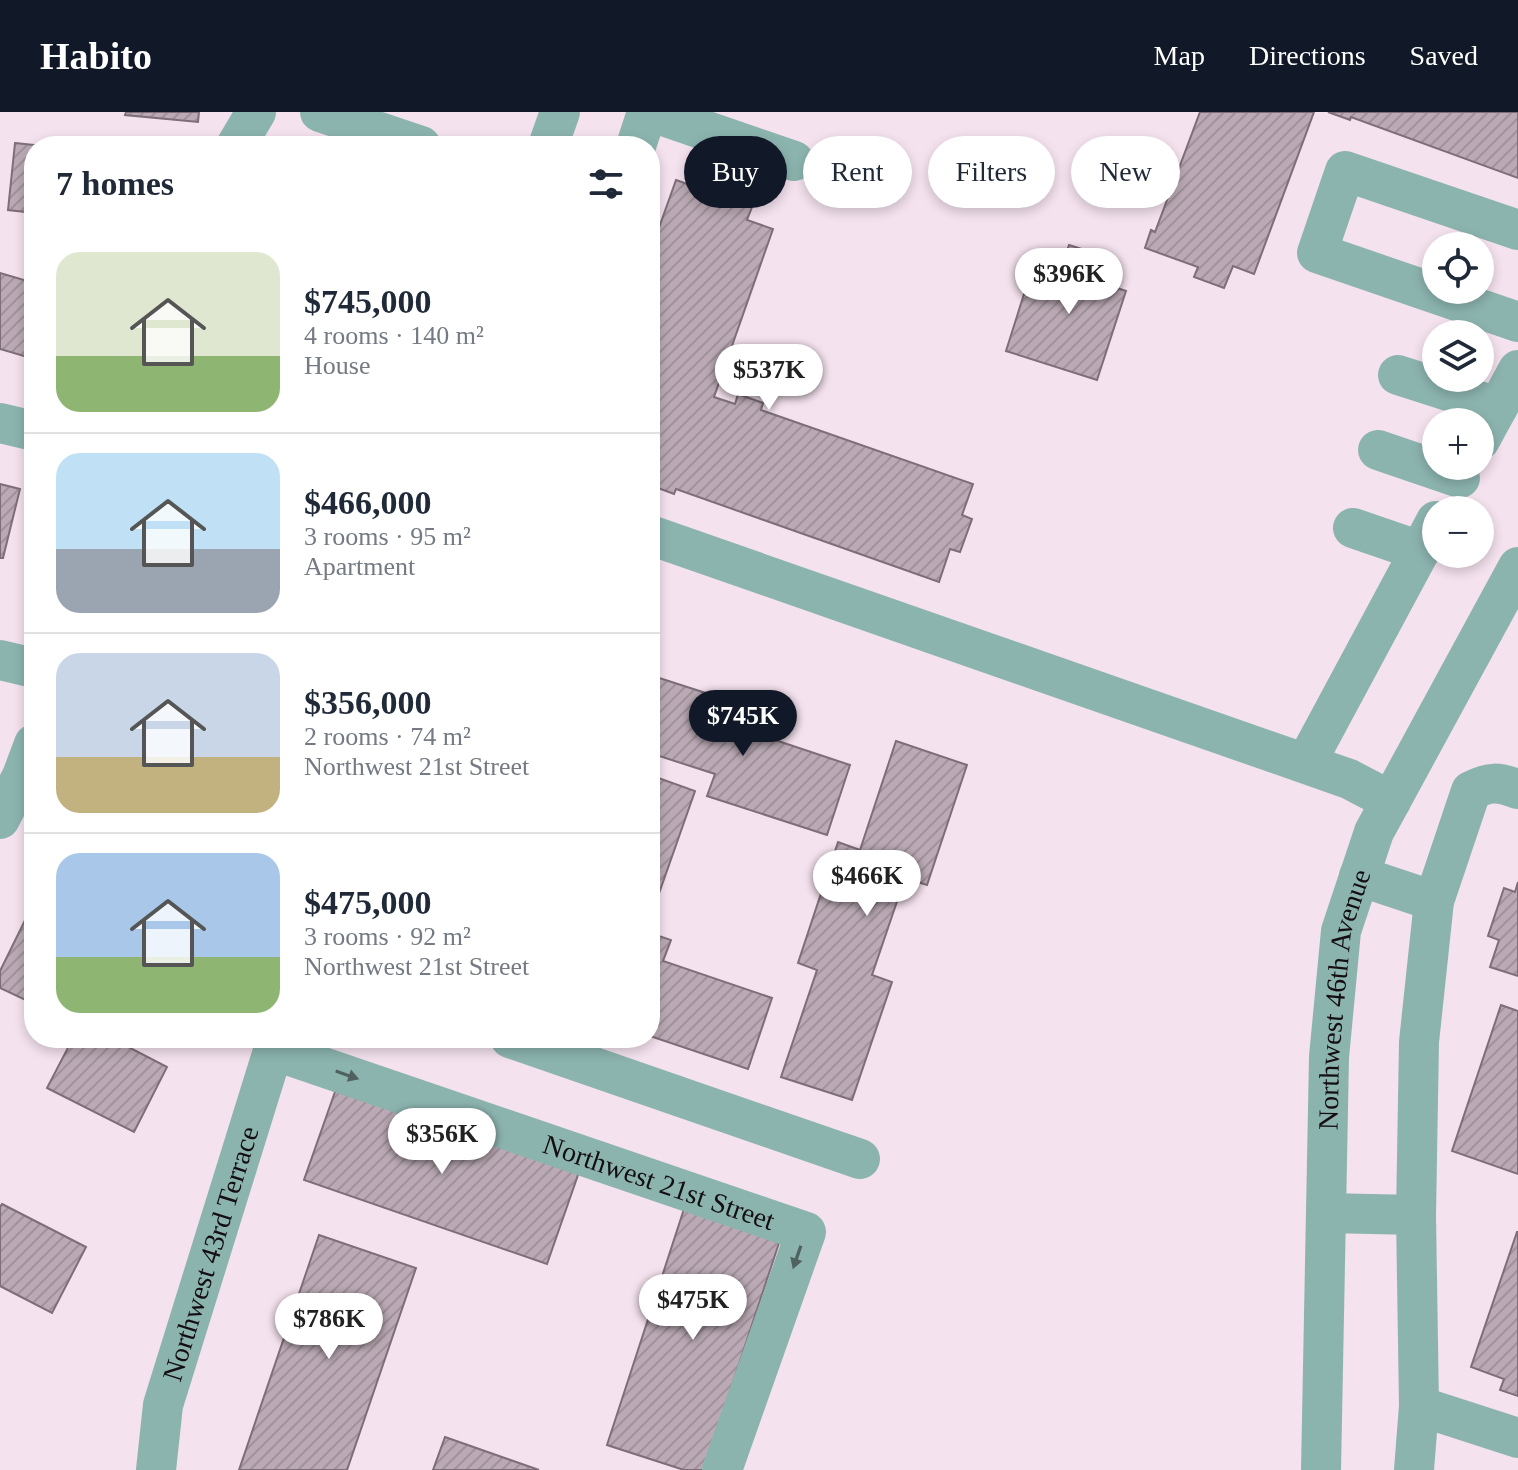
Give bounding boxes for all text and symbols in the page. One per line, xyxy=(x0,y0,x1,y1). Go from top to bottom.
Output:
text: Habito xyxy=(40,35,152,77)
text: Map xyxy=(1154,40,1205,71)
text: Directions xyxy=(1249,40,1366,71)
text: Saved xyxy=(1410,40,1478,71)
chip: Buy xyxy=(684,136,787,208)
chip: Rent xyxy=(803,136,912,208)
chip: Filters xyxy=(928,136,1055,208)
chip: New xyxy=(1071,136,1180,208)
icon: filters xyxy=(584,162,628,206)
text: 7 homes xyxy=(56,165,174,202)
map controls xyxy=(1422,232,1494,568)
button: locate xyxy=(1422,232,1494,304)
pin: $396K xyxy=(1013,248,1125,316)
text: $396K xyxy=(1033,259,1105,288)
text: $745,000 xyxy=(304,283,432,320)
icon: home xyxy=(120,284,216,380)
button: layers xyxy=(1422,320,1494,392)
text: 4 rooms · 140 m² xyxy=(304,321,484,350)
pin: $537K xyxy=(713,344,825,412)
text: House xyxy=(304,351,370,380)
text: $537K xyxy=(733,355,805,384)
button: + xyxy=(1422,408,1494,480)
text: $466,000 xyxy=(304,484,432,521)
icon: home xyxy=(120,485,216,581)
button: − xyxy=(1422,496,1494,568)
text: 3 rooms · 95 m² xyxy=(304,522,471,551)
text: Apartment xyxy=(304,552,415,581)
text: $356,000 xyxy=(304,684,432,721)
icon: home xyxy=(120,685,216,781)
pin: $745K xyxy=(687,690,799,758)
text: $745K xyxy=(707,701,779,730)
text: 2 rooms · 74 m² xyxy=(304,722,471,751)
text: Northwest 21st Street xyxy=(304,752,529,781)
pin: $466K xyxy=(811,850,923,918)
text: $466K xyxy=(831,861,903,890)
street label: Northwest 46th Avenue xyxy=(1312,865,1376,1130)
text: $475,000 xyxy=(304,884,432,921)
icon: home xyxy=(120,885,216,981)
text: 3 rooms · 92 m² xyxy=(304,922,471,951)
text: Northwest 21st Street xyxy=(304,952,529,981)
one-way arrow xyxy=(335,1069,359,1082)
pin: $356K xyxy=(386,1108,498,1176)
text: $356K xyxy=(406,1119,478,1148)
street label: Northwest 43rd Terrace xyxy=(156,1122,264,1385)
street label: Northwest 21st Street xyxy=(539,1128,779,1236)
one-way arrow xyxy=(791,1245,803,1269)
pin: $475K xyxy=(637,1274,749,1342)
text: $475K xyxy=(657,1285,729,1314)
pin: $786K xyxy=(273,1293,385,1361)
text: $786K xyxy=(293,1304,365,1333)

